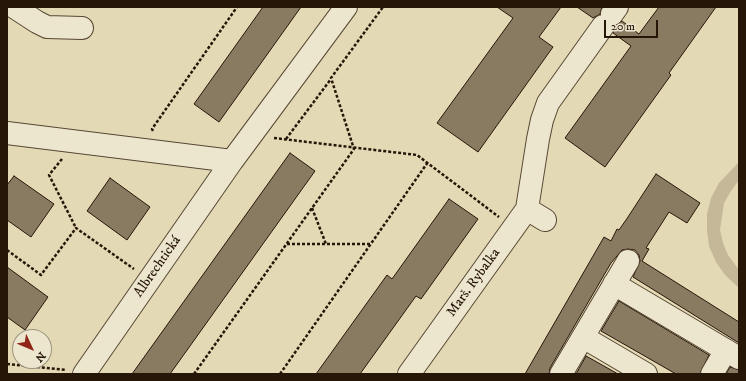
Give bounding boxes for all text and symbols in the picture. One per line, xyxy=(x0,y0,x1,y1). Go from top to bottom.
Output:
scale bar xyxy=(606,12,660,38)
text: 20 m xyxy=(611,19,635,34)
street label: Albrechtická xyxy=(131,233,185,301)
street label: Marš. Rybalka xyxy=(444,246,504,320)
north arrow xyxy=(12,329,52,369)
text: N xyxy=(32,349,48,365)

